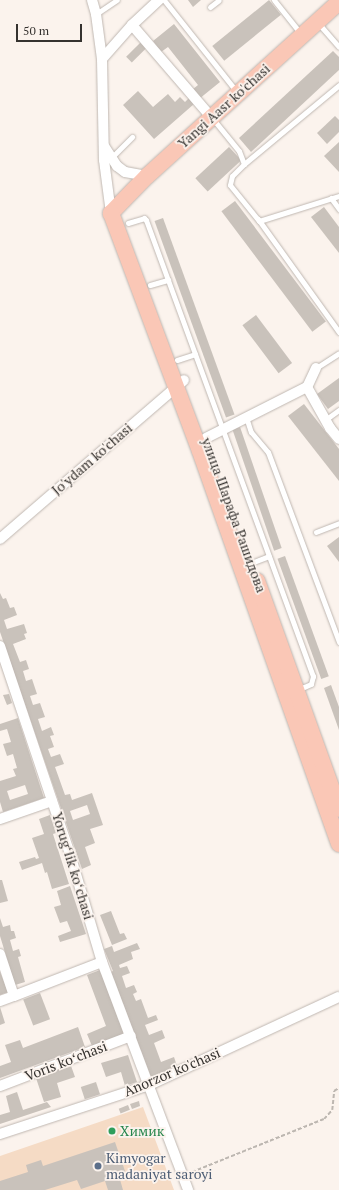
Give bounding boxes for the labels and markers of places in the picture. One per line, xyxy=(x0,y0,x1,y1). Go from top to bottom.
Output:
place label: Химик xyxy=(120,1123,164,1139)
marker: Химик xyxy=(107,1126,117,1136)
place label: Kimyogar madaniyat saroyi xyxy=(106,1150,213,1182)
marker: Kimyogar madaniyat saroyi xyxy=(93,1161,103,1171)

